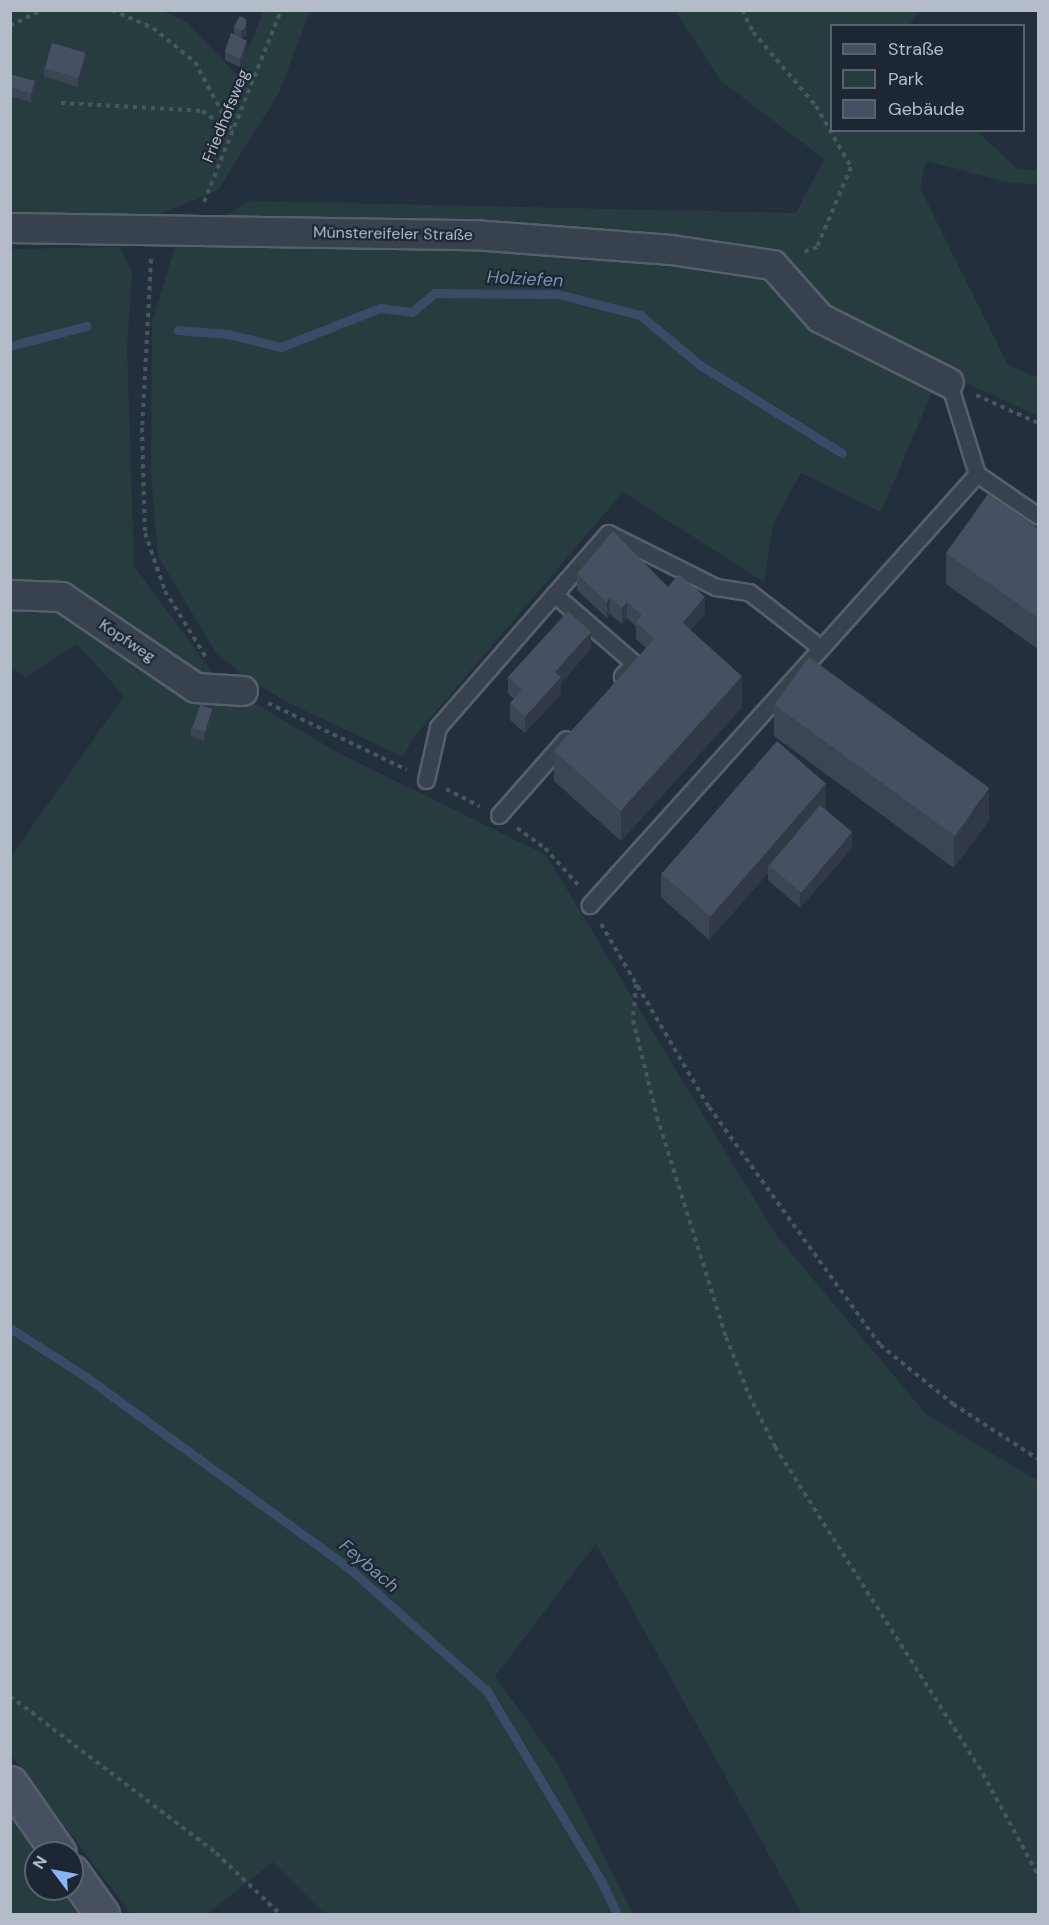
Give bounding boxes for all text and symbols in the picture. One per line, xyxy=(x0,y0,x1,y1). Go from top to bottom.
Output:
legend xyxy=(830,24,1025,132)
text: Straße xyxy=(888,37,944,61)
street label: Friedhofsweg xyxy=(199,67,253,165)
text: Park xyxy=(888,67,924,91)
text: Gebäude xyxy=(888,97,965,121)
street label: Münstereifeler Straße xyxy=(313,223,473,245)
water label: Holziefen xyxy=(486,266,564,292)
street label: Kopfweg xyxy=(95,615,159,667)
water label: Feybach xyxy=(335,1535,403,1597)
north arrow xyxy=(24,1841,84,1901)
text: N xyxy=(28,1852,52,1873)

